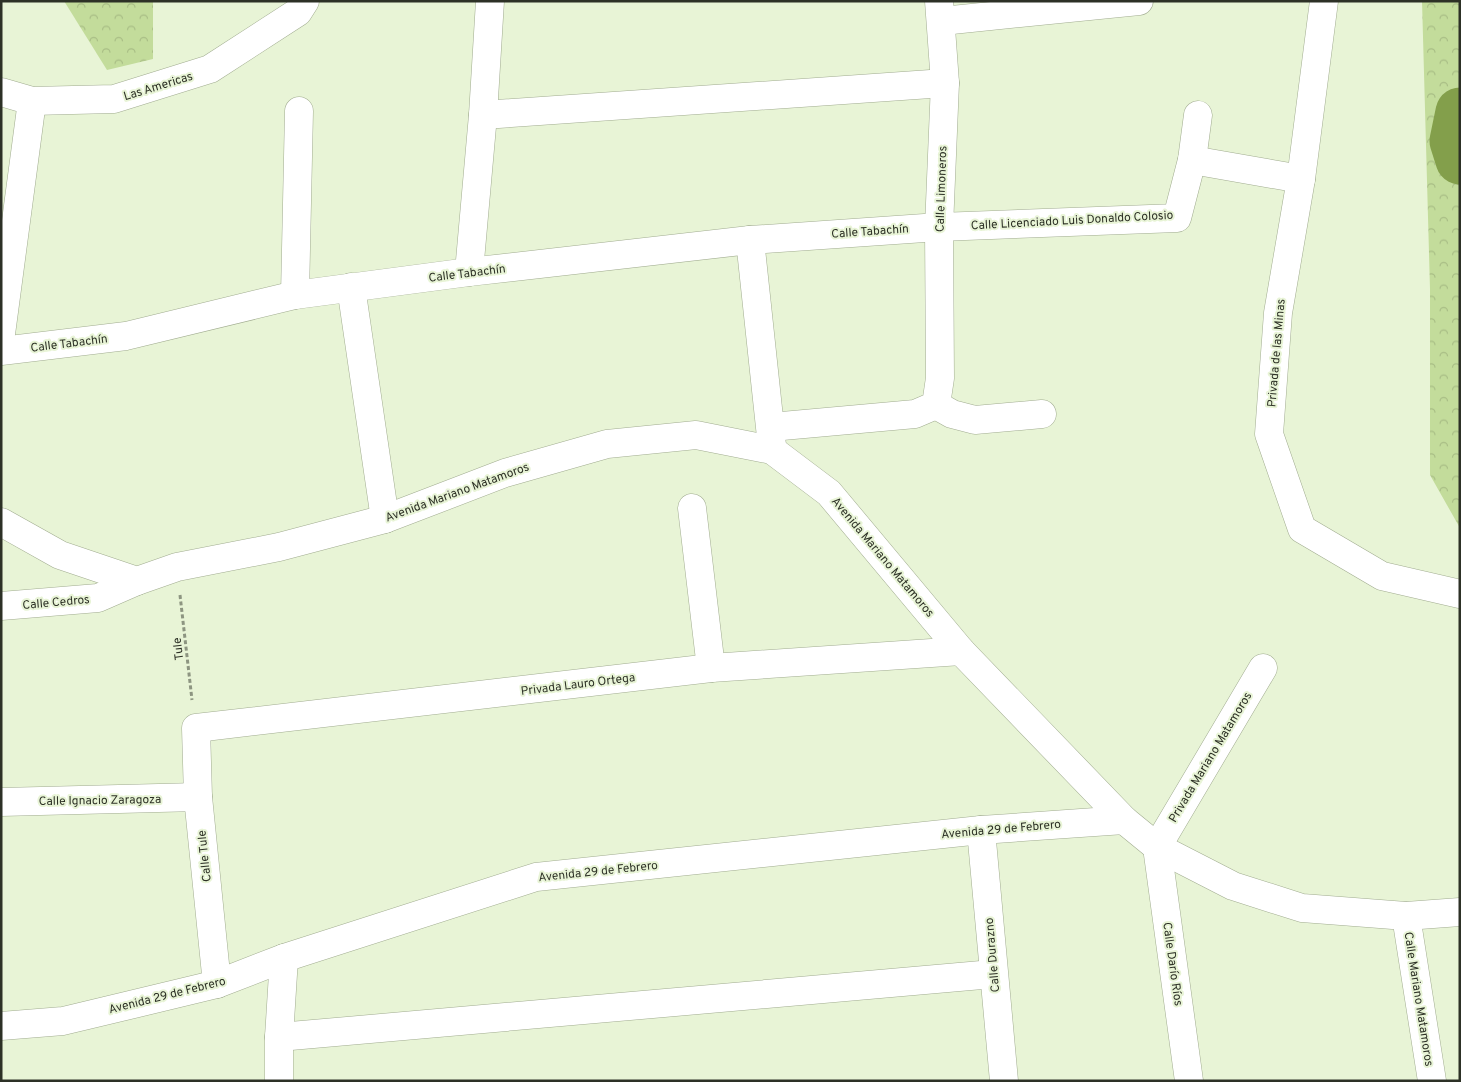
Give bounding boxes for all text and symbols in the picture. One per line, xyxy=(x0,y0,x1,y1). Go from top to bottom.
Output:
street label: Las Americas xyxy=(122,69,195,105)
street label: Calle Limoneros xyxy=(932,146,952,233)
street label: Calle Licenciado Luis Donaldo Colosio xyxy=(970,208,1174,234)
street label: Calle Tabachín xyxy=(831,221,909,243)
street label: Calle Tabachín xyxy=(428,261,507,287)
street label: Privada de las Minas xyxy=(1264,298,1290,408)
street label: Calle Tabachín xyxy=(30,331,109,357)
street label: Avenida Mariano Matamoros xyxy=(383,459,532,526)
street label: Avenida Mariano Matamoros xyxy=(827,494,937,621)
street label: Calle Cedros xyxy=(22,592,90,614)
street label: Tule xyxy=(170,637,188,661)
street label: Privada Lauro Ortega xyxy=(520,670,636,700)
street label: Privada Mariano Matamoros xyxy=(1165,689,1256,826)
street label: Calle Ignacio Zaragoza xyxy=(39,792,161,810)
street label: Avenida 29 de Febrero xyxy=(941,817,1062,843)
street label: Calle Tule xyxy=(194,829,216,883)
street label: Avenida 29 de Febrero xyxy=(538,858,659,886)
street label: Calle Durazno xyxy=(982,917,1004,993)
street label: Calle Darío Ríos xyxy=(1158,921,1186,1007)
street label: Calle Mariano Matamoros xyxy=(1399,931,1437,1067)
street label: Avenida 29 de Febrero xyxy=(107,974,228,1018)

